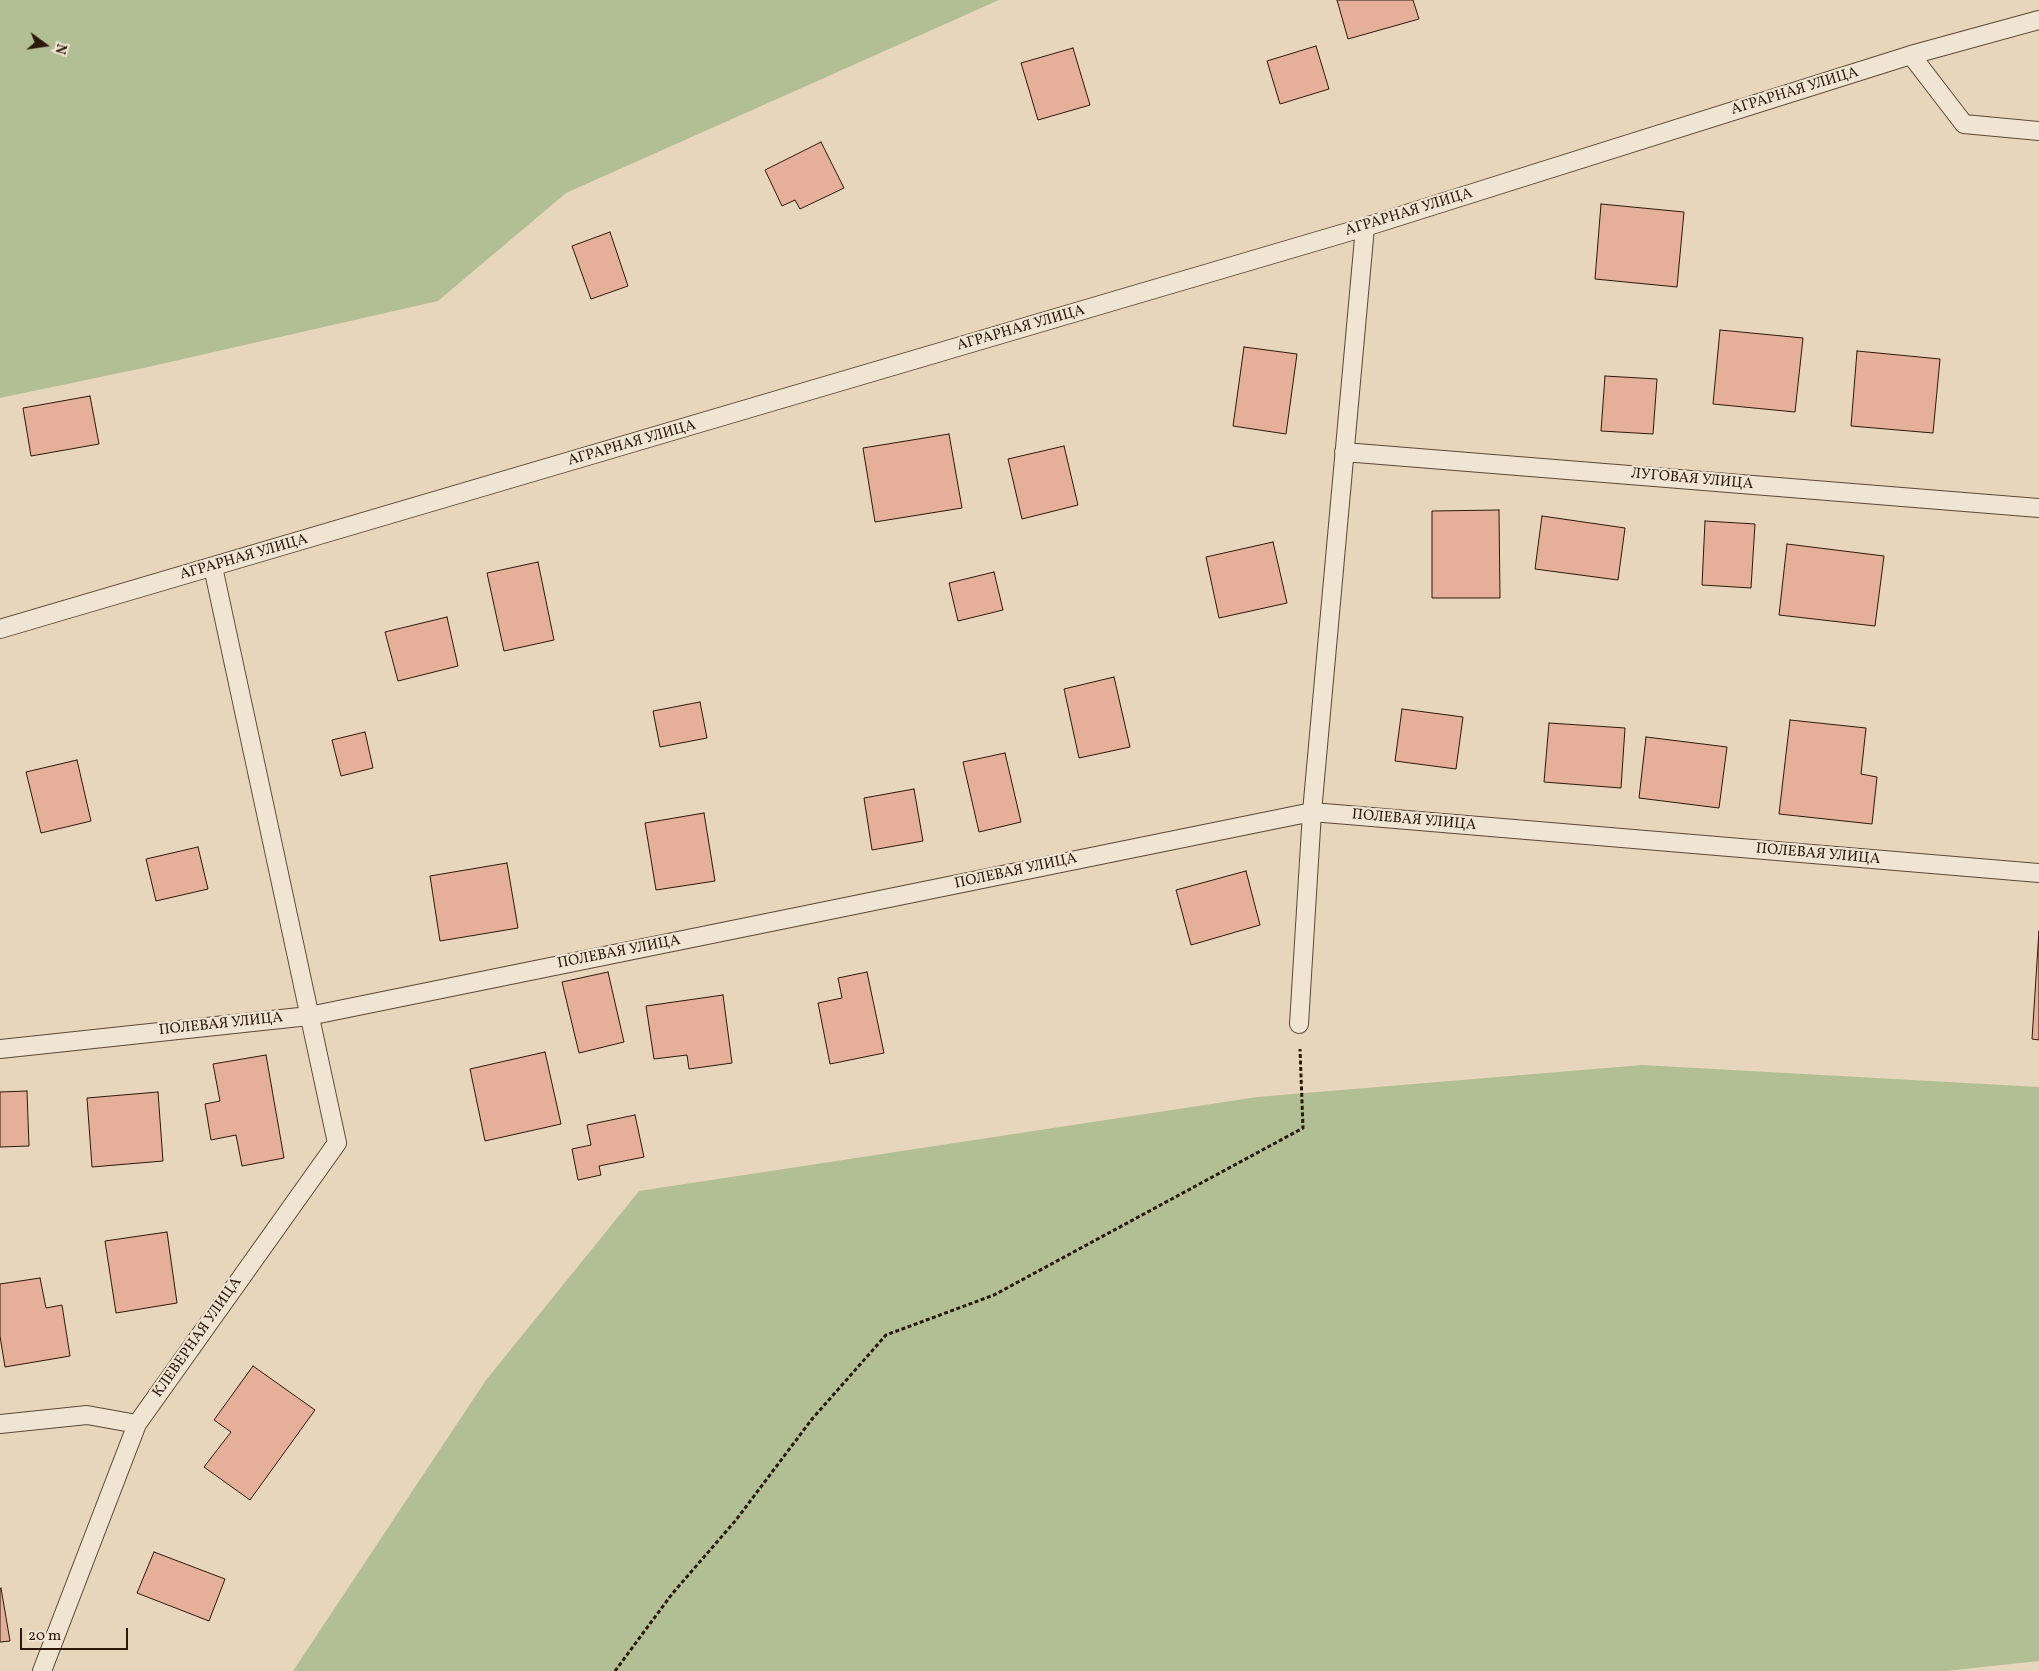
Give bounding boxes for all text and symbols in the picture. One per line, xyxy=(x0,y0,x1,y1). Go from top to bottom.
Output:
north arrow xyxy=(20,20,70,70)
text: N xyxy=(50,42,70,56)
street label: АГРАРНАЯ УЛИЦА xyxy=(1729,64,1861,120)
street label: АГРАРНАЯ УЛИЦА xyxy=(1343,185,1475,241)
street label: АГРАРНАЯ УЛИЦА xyxy=(955,302,1087,356)
street label: АГРАРНАЯ УЛИЦА xyxy=(566,417,698,471)
street label: ЛУГОВАЯ УЛИЦА xyxy=(1630,466,1754,494)
street label: АГРАРНАЯ УЛИЦА xyxy=(178,531,310,585)
street label: ПОЛЕВАЯ УЛИЦА xyxy=(1351,807,1477,835)
street label: ПОЛЕВАЯ УЛИЦА xyxy=(1755,841,1881,869)
street label: ПОЛЕВАЯ УЛИЦА xyxy=(953,850,1079,894)
street label: ПОЛЕВАЯ УЛИЦА xyxy=(556,932,682,974)
street label: ПОЛЕВАЯ УЛИЦА xyxy=(158,1010,284,1040)
street label: КЛЕВЕРНАЯ УЛИЦА xyxy=(150,1274,246,1402)
scale bar xyxy=(22,1618,130,1650)
text: 20 m xyxy=(28,1626,61,1647)

